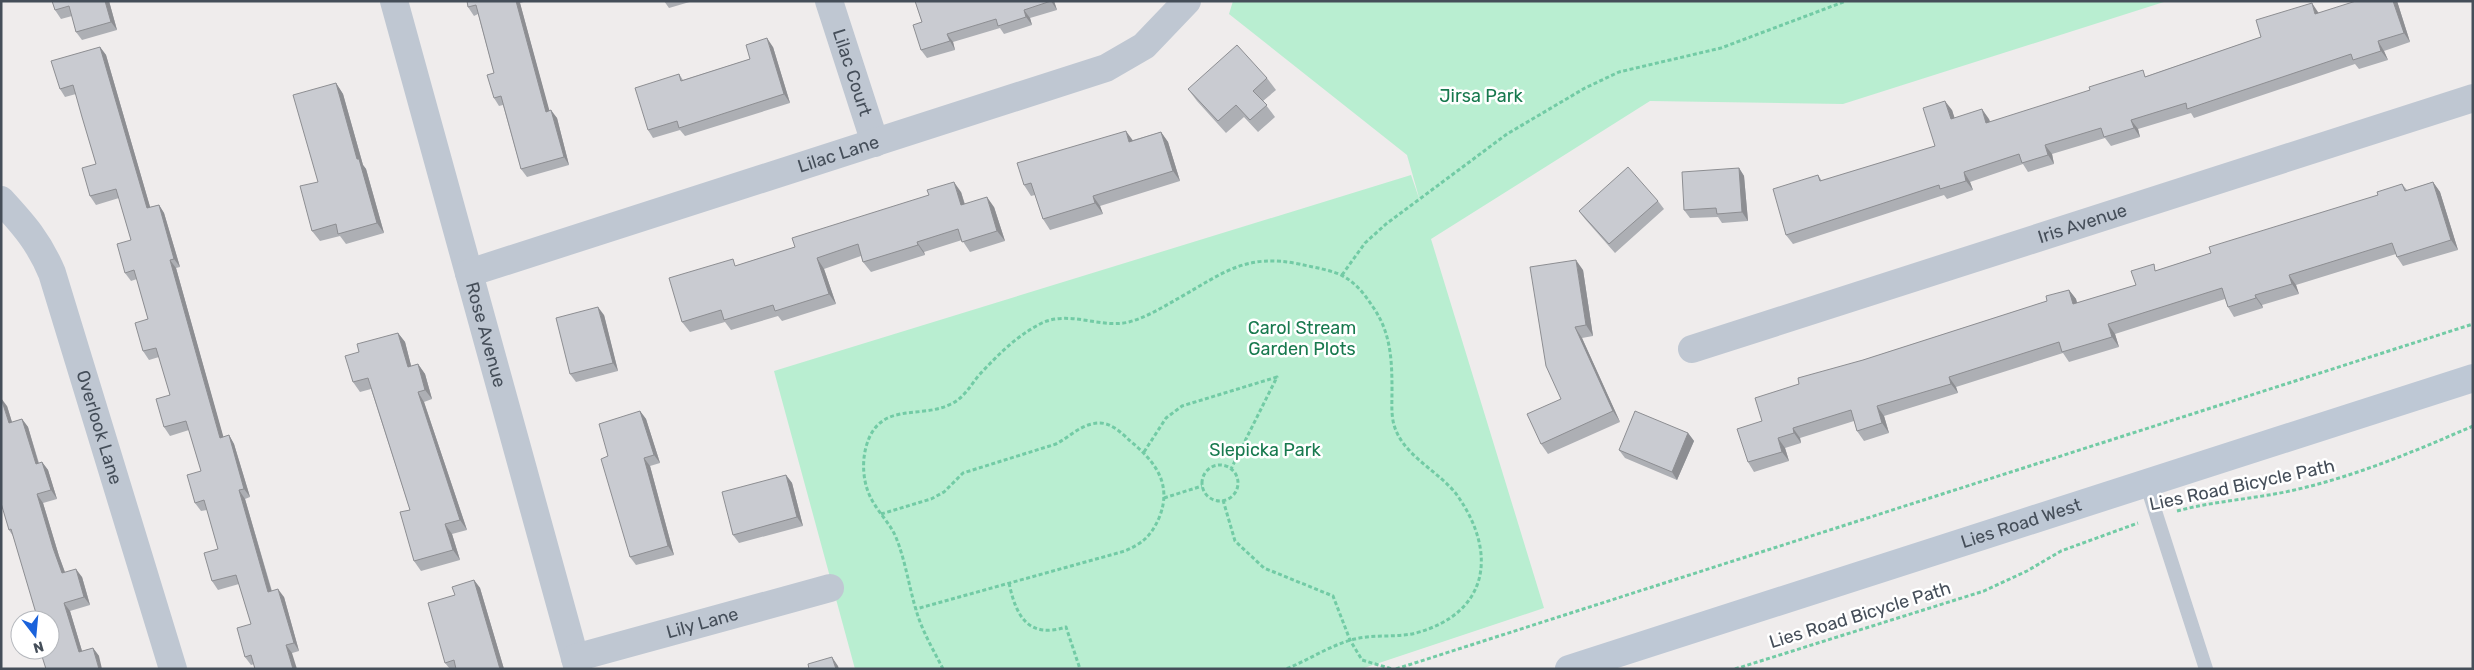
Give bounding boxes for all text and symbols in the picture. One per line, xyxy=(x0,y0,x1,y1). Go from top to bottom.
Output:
street label: Lilac Court xyxy=(828,26,876,119)
park label: Jirsa Park xyxy=(1439,85,1524,107)
street label: Lilac Lane xyxy=(795,131,882,178)
street label: Iris Avenue xyxy=(2035,199,2130,248)
street label: Rose Avenue xyxy=(461,279,511,390)
park label: Carol Stream Garden Plots xyxy=(1248,317,1356,360)
street label: Overlook Lane xyxy=(71,368,127,487)
park label: Slepicka Park xyxy=(1209,439,1321,461)
street label: Lies Road Bicycle Path xyxy=(2147,455,2337,515)
street label: Lies Road West xyxy=(1958,494,2084,553)
street label: Lies Road Bicycle Path xyxy=(1766,577,1954,653)
street label: Lily Lane xyxy=(664,603,741,643)
north arrow xyxy=(10,610,60,660)
text: N xyxy=(31,637,46,657)

